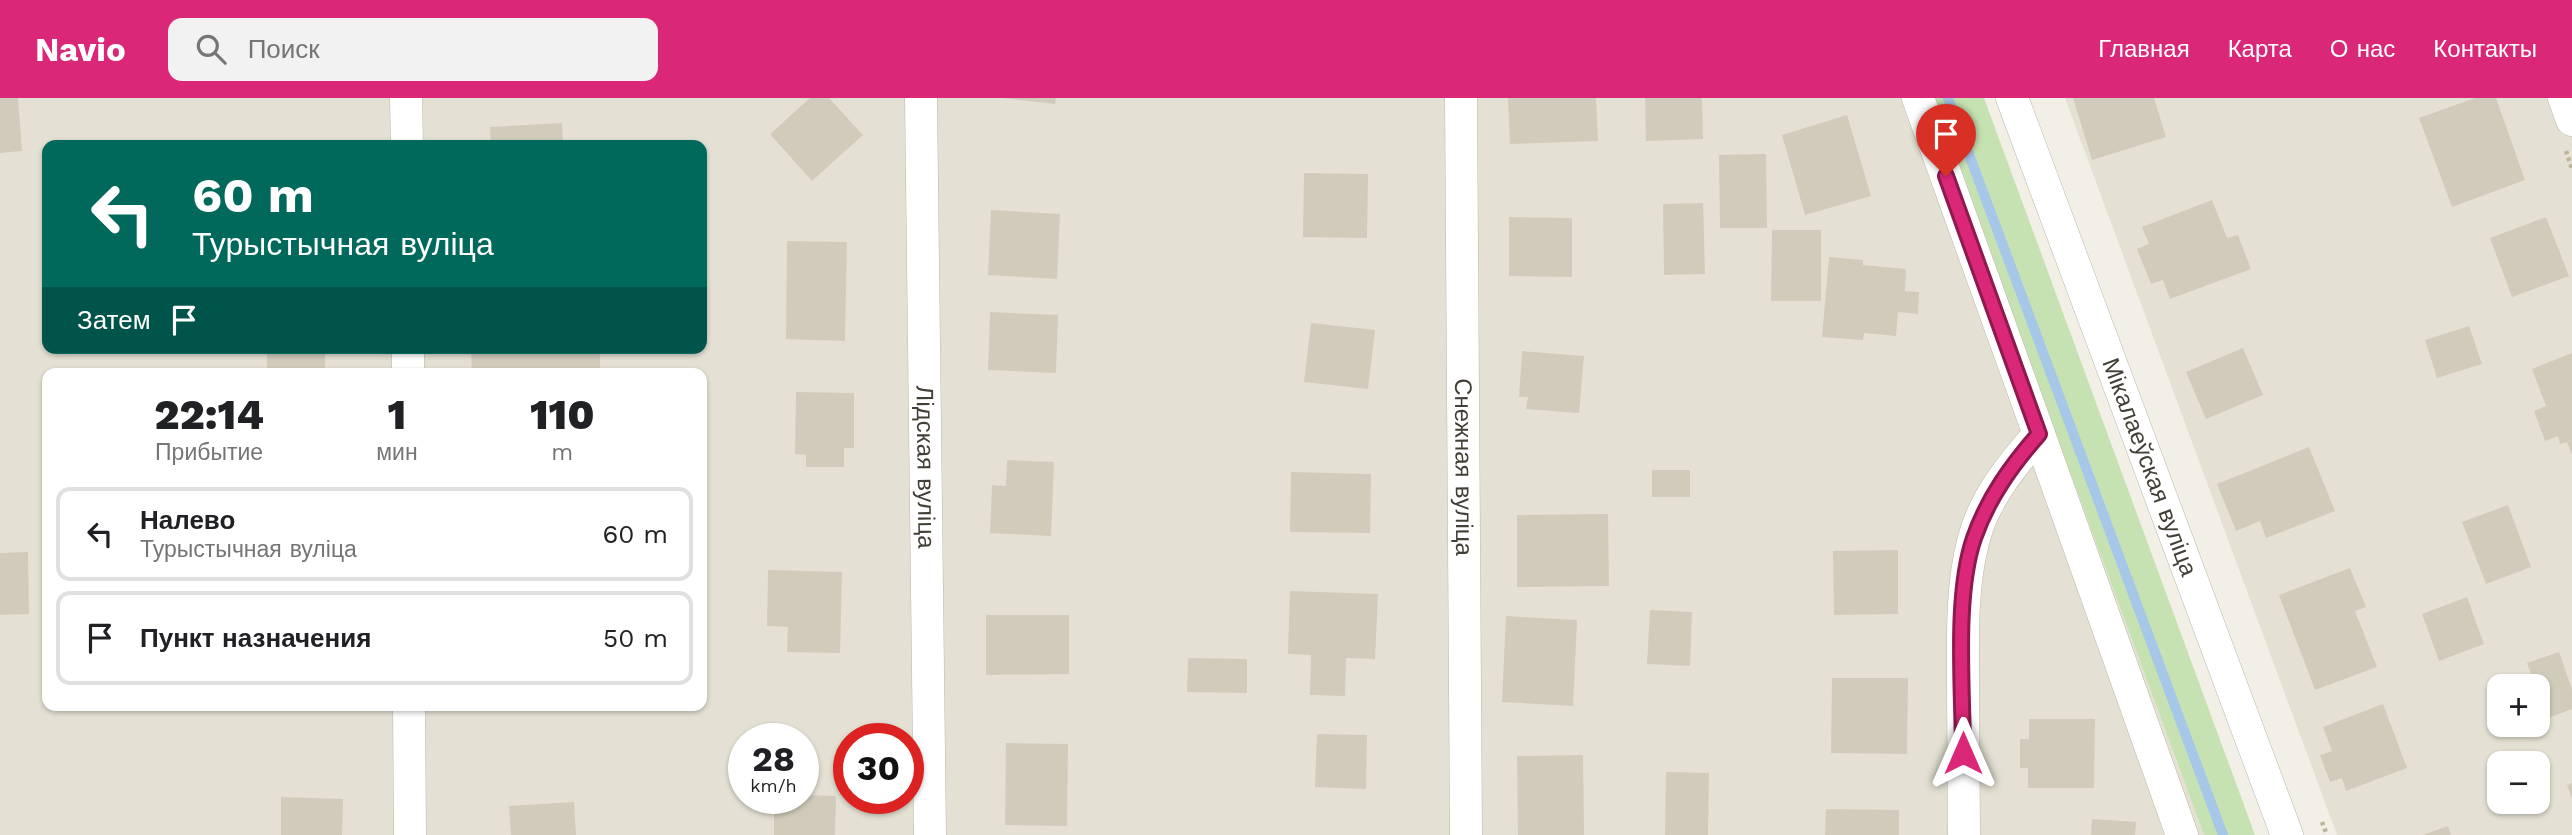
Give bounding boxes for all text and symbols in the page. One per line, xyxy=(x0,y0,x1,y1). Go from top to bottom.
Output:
search box xyxy=(168,18,658,81)
text: Navio xyxy=(35,30,126,69)
icon: search xyxy=(192,30,230,68)
text: Поиск xyxy=(248,34,320,64)
text: Главная xyxy=(2098,35,2190,63)
text: Карта xyxy=(2228,35,2292,63)
text: О нас xyxy=(2330,35,2395,63)
text: Контакты xyxy=(2433,35,2537,63)
pin xyxy=(1916,104,1976,176)
icon: arrive xyxy=(1927,115,1965,153)
text: 60 m xyxy=(192,166,314,224)
icon: left xyxy=(77,168,168,259)
text: Турыстычная вуліца xyxy=(192,225,494,263)
icon: arrive xyxy=(165,301,203,339)
text: Затем xyxy=(77,305,151,335)
street label: Мікалаеўская вуліца xyxy=(2096,354,2203,580)
street label: Снежная вуліца xyxy=(1449,378,1478,557)
street label: Лідская вуліца xyxy=(911,385,941,549)
text: 22:14 xyxy=(154,390,264,439)
text: 1 xyxy=(388,390,406,439)
text: 110 xyxy=(530,390,595,439)
text: Прибытие xyxy=(155,439,263,466)
text: мин xyxy=(376,439,418,466)
text: m xyxy=(551,439,573,466)
text: Налево xyxy=(140,505,235,535)
icon: left xyxy=(81,515,119,553)
text: 60 m xyxy=(602,519,668,549)
text: Турыстычная вуліца xyxy=(140,536,357,563)
icon: arrive xyxy=(81,619,119,657)
text: Пункт назначения xyxy=(140,623,371,653)
text: 50 m xyxy=(603,623,668,653)
map controls xyxy=(2487,674,2550,814)
button: + xyxy=(2487,674,2550,737)
position arrow xyxy=(1926,716,2000,790)
speed limit sign: 30 xyxy=(833,723,924,814)
text: 28 xyxy=(752,738,795,780)
button: − xyxy=(2487,751,2550,814)
text: km/h xyxy=(750,775,797,796)

